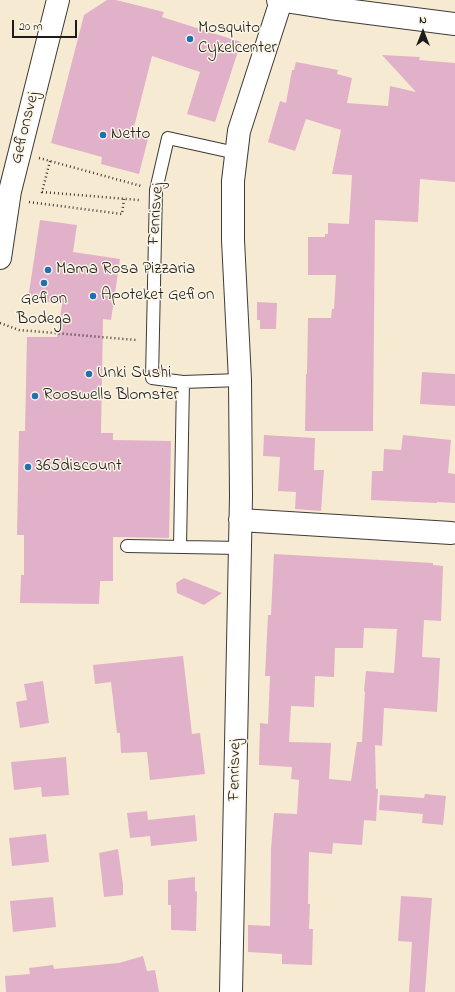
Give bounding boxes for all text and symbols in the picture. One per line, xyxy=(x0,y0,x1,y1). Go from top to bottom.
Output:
scale bar xyxy=(14,12,79,38)
north arrow xyxy=(403,12,443,52)
text: N xyxy=(419,12,427,28)
text: 20 m xyxy=(19,18,42,36)
place label: Mosquito Cykelcenter xyxy=(198,19,277,59)
marker: Mosquito Cykelcenter xyxy=(185,34,195,44)
street label: Gefionsvej xyxy=(7,90,45,166)
place label: Netto xyxy=(111,125,150,145)
marker: Netto xyxy=(98,130,108,140)
street label: Fenrisvej xyxy=(145,182,169,246)
place label: Mama Rosa Pizzaria xyxy=(56,260,195,280)
marker: Mama Rosa Pizzaria xyxy=(43,265,53,275)
marker: Gefion Bodega xyxy=(39,278,49,288)
place label: Apoteket Gefion xyxy=(101,286,214,306)
place label: Gefion Bodega xyxy=(17,290,71,330)
marker: Apoteket Gefion xyxy=(88,291,98,301)
place label: Unki Sushi xyxy=(97,364,171,384)
marker: Unki Sushi xyxy=(84,369,94,379)
place label: Rooswells Blomster xyxy=(43,386,179,406)
marker: Rooswells Blomster xyxy=(30,391,40,401)
place label: 365discount xyxy=(36,457,122,477)
marker: 365discount xyxy=(23,462,33,472)
street label: Fenrisvej xyxy=(225,739,247,801)

